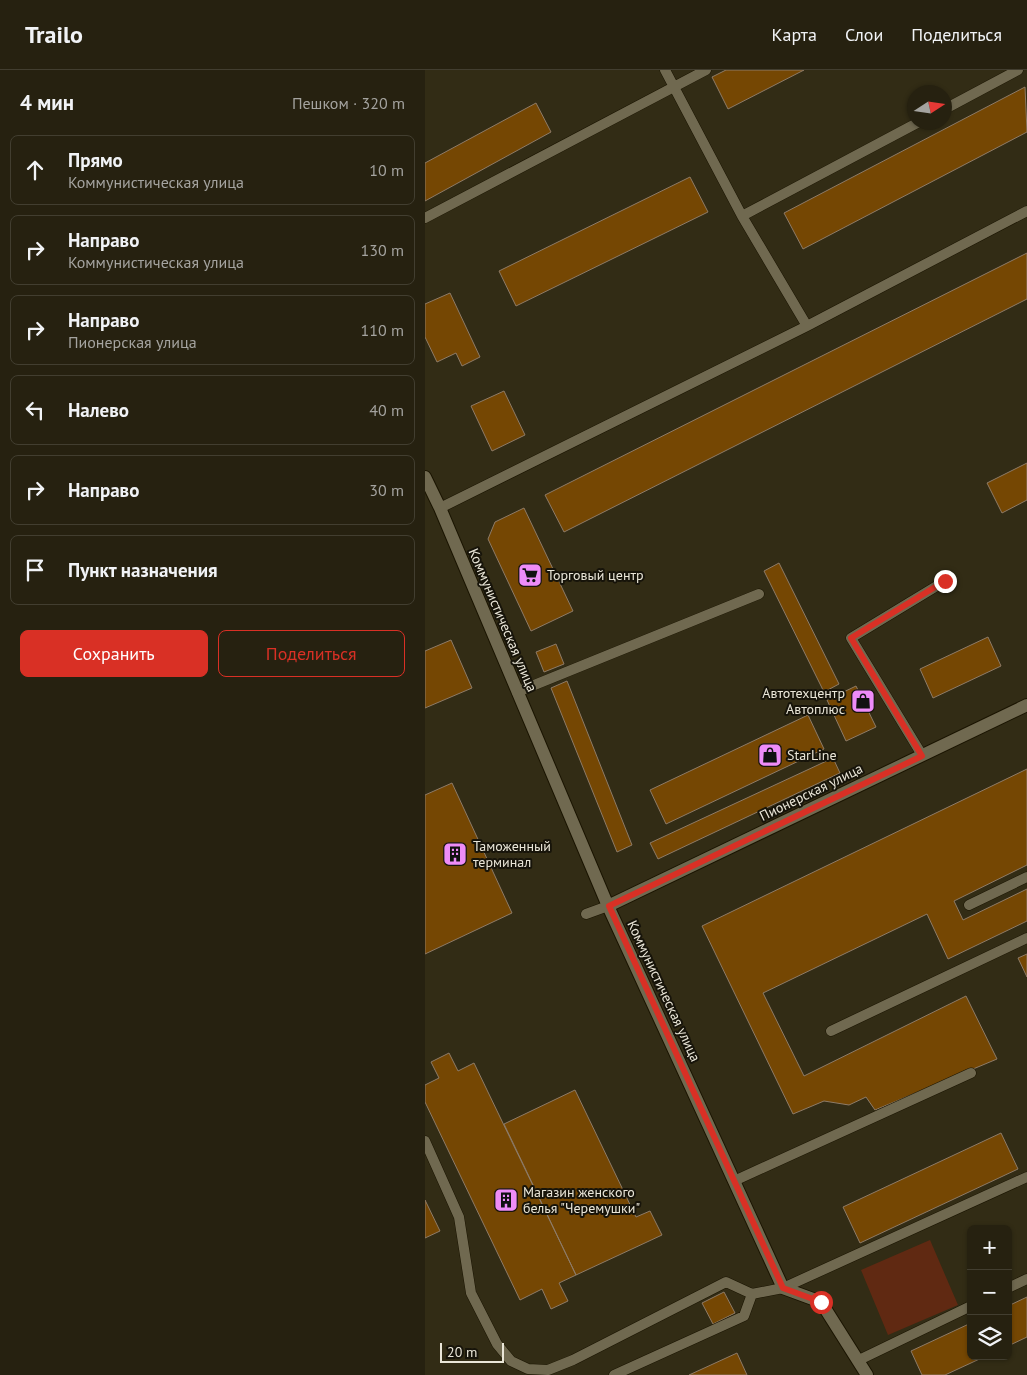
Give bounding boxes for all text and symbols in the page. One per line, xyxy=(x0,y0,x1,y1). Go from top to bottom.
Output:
text: Trailo xyxy=(25,19,83,50)
text: Карта xyxy=(772,23,817,46)
text: Слои xyxy=(845,23,883,46)
text: Поделиться xyxy=(911,23,1002,46)
north arrow xyxy=(907,85,952,130)
text: 4 мин xyxy=(20,89,74,116)
text: Пешком · 320 m xyxy=(292,93,405,113)
text: Прямо xyxy=(68,148,123,172)
icon: ahead xyxy=(21,156,49,184)
text: 10 m xyxy=(369,160,404,180)
text: Коммунистическая улица xyxy=(68,172,244,192)
text: Направо xyxy=(68,228,139,252)
icon: right xyxy=(21,236,49,264)
text: 130 m xyxy=(361,240,404,260)
text: Коммунистическая улица xyxy=(68,252,244,272)
text: Направо xyxy=(68,308,139,332)
icon: right xyxy=(21,316,49,344)
text: 110 m xyxy=(361,320,404,340)
text: Пионерская улица xyxy=(68,332,197,352)
icon: left xyxy=(21,396,49,424)
text: Налево xyxy=(68,398,129,422)
text: 40 m xyxy=(369,400,404,420)
icon: right xyxy=(21,476,49,504)
text: Направо xyxy=(68,478,139,502)
text: 30 m xyxy=(369,480,404,500)
street label: Коммунистическая улица xyxy=(465,546,541,694)
icon: arrive xyxy=(21,556,49,584)
text: Пункт назначения xyxy=(68,558,218,582)
supermarket icon: Торговый центр xyxy=(517,562,543,588)
place label: Торговый центр xyxy=(547,566,644,584)
route end xyxy=(934,570,957,593)
button: Сохранить xyxy=(20,630,208,677)
button: Поделиться xyxy=(218,630,405,677)
place label: Автотехцентр Автоплюс xyxy=(762,684,845,718)
shop icon: Автотехцентр Автоплюс xyxy=(850,688,876,714)
shop icon: StarLine xyxy=(757,742,783,768)
place label: StarLine xyxy=(787,746,837,764)
street label: Пионерская улица xyxy=(756,759,866,825)
place label: Таможенный терминал xyxy=(473,837,551,871)
building icon: Таможенный терминал xyxy=(442,841,468,867)
street label: Коммунистическая улица xyxy=(623,917,705,1065)
place label: Магазин женского белья "Черемушки" xyxy=(523,1183,640,1217)
building icon: Магазин женского белья "Черемушки" xyxy=(493,1187,519,1213)
map controls xyxy=(967,1225,1012,1360)
button: + xyxy=(967,1225,1012,1270)
button: − xyxy=(967,1270,1012,1315)
route start xyxy=(810,1291,833,1314)
button: layers xyxy=(967,1315,1012,1360)
scale bar xyxy=(440,1340,504,1363)
text: 20 m xyxy=(447,1343,477,1361)

